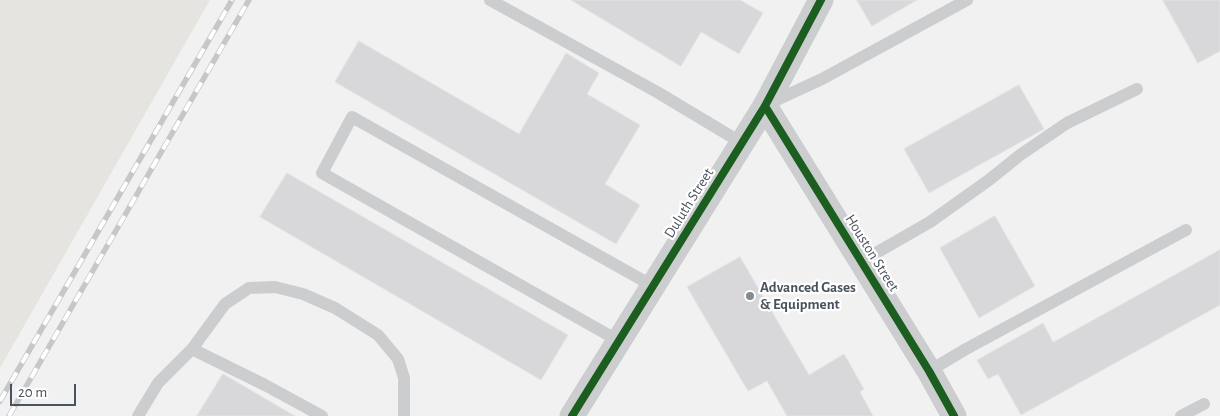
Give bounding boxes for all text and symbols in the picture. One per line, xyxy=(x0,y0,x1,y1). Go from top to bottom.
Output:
street label: Duluth Street xyxy=(660,165,718,241)
street label: Houston Street xyxy=(841,211,903,295)
place label: Advanced Gases & Equipment xyxy=(760,278,856,313)
marker: Advanced Gases & Equipment xyxy=(744,290,756,302)
scale bar xyxy=(12,374,79,406)
text: 20 m xyxy=(18,385,47,400)

